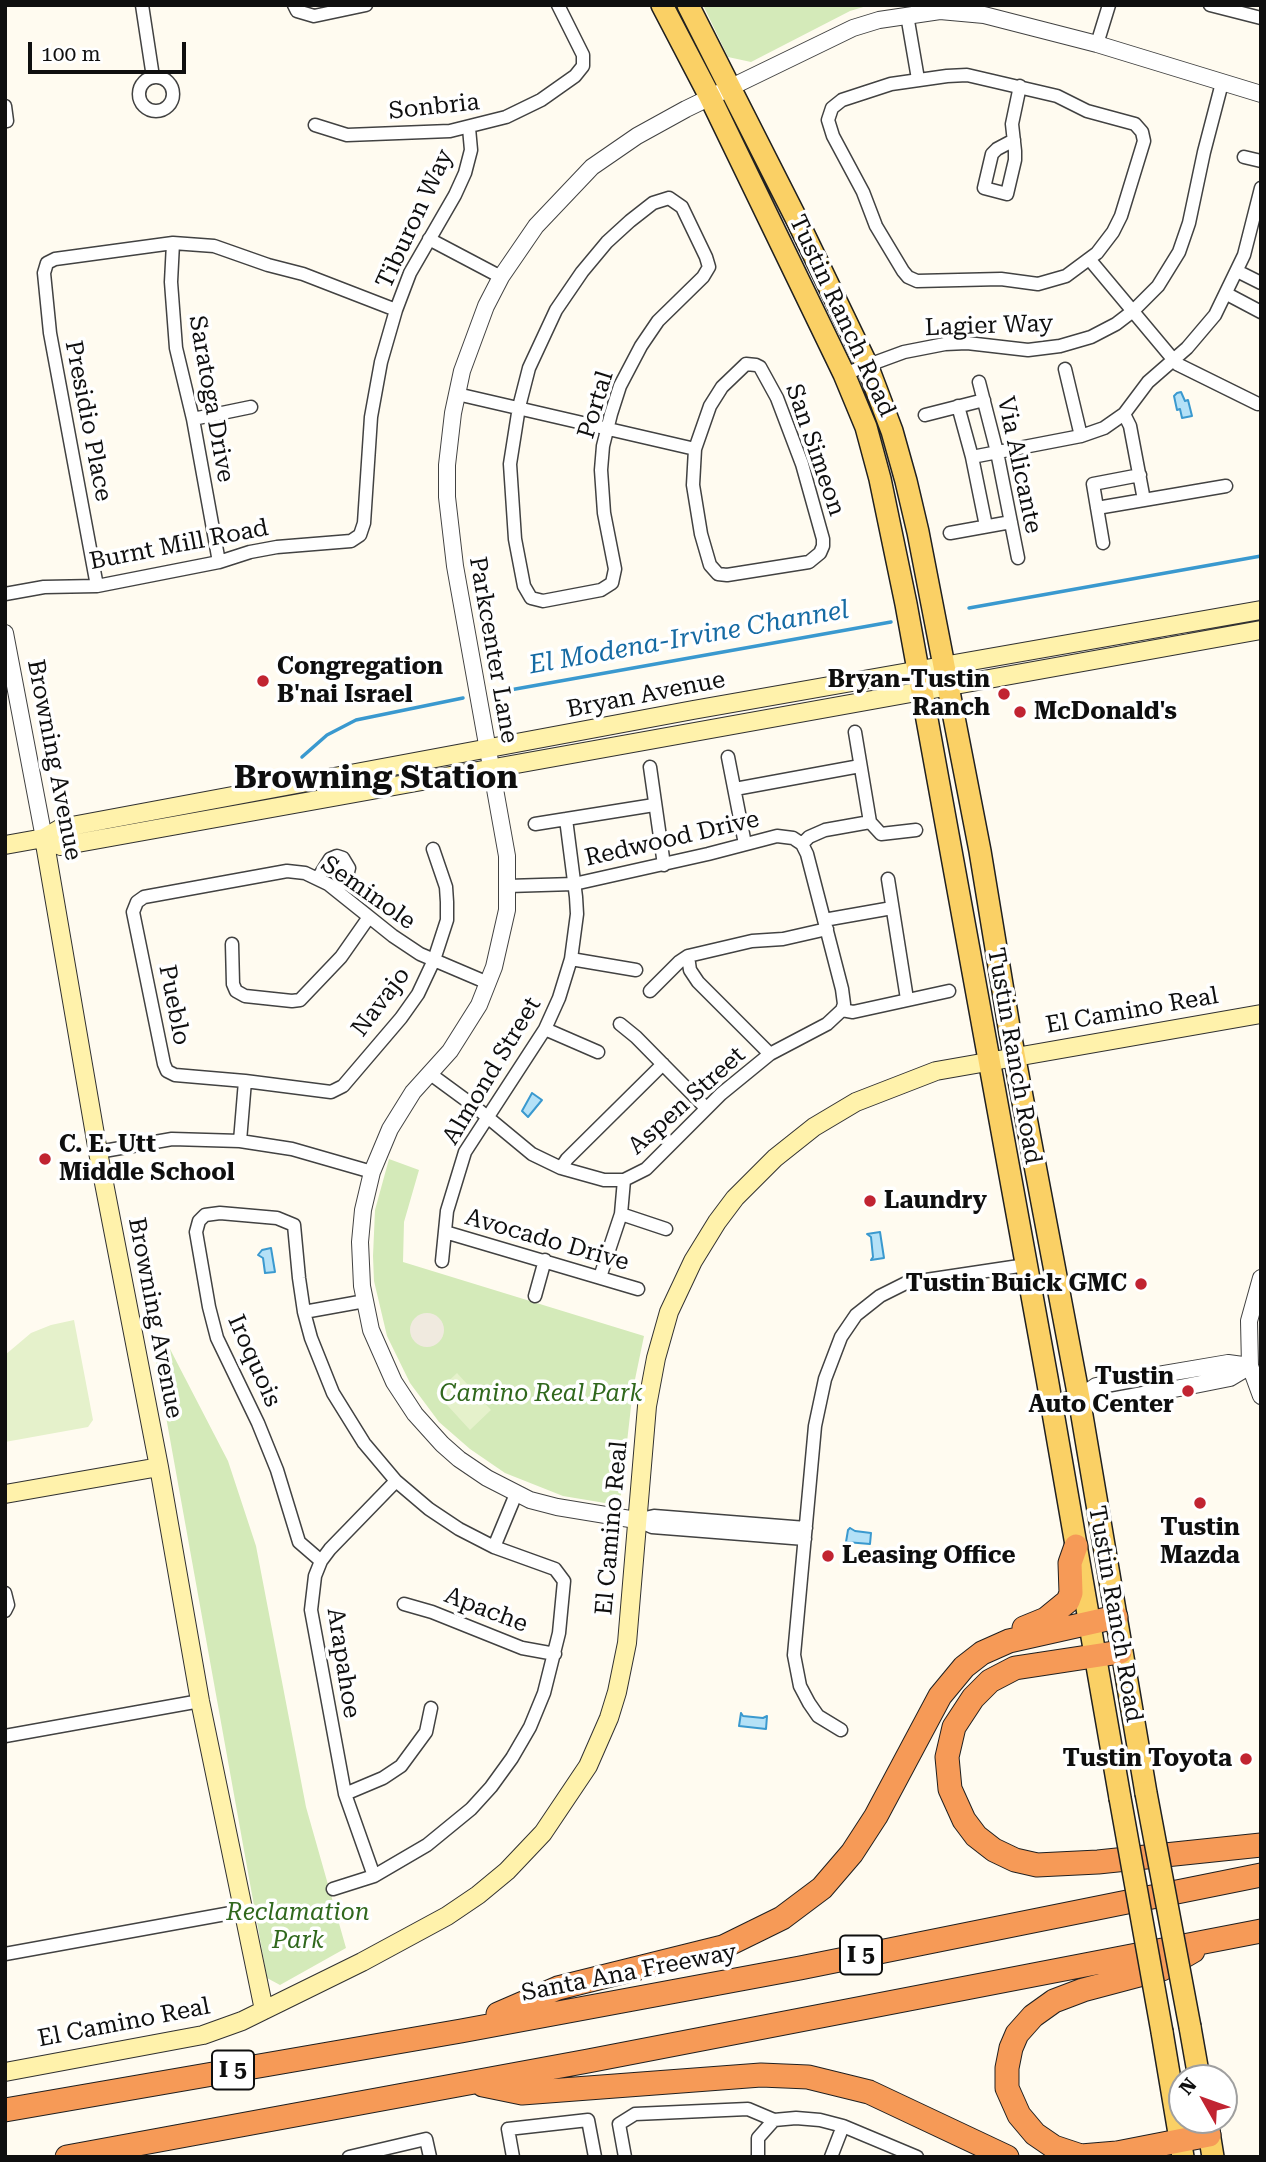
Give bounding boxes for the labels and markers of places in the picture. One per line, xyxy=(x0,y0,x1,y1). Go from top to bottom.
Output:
place label: Congregation B'nai Israel xyxy=(277,653,443,709)
place label: Bryan-Tustin Ranch xyxy=(828,666,990,722)
marker: Congregation B'nai Israel xyxy=(255,673,271,689)
marker: Bryan-Tustin Ranch xyxy=(996,686,1012,702)
place label: McDonald's xyxy=(1034,698,1177,726)
marker: McDonald's xyxy=(1012,704,1028,720)
place label: C. E. Utt Middle School xyxy=(59,1131,235,1187)
marker: C. E. Utt Middle School xyxy=(37,1151,53,1167)
place label: Laundry xyxy=(884,1187,987,1215)
marker: Laundry xyxy=(862,1193,878,1209)
place label: Tustin Buick GMC xyxy=(905,1270,1127,1298)
marker: Tustin Buick GMC xyxy=(1133,1276,1149,1292)
place label: Tustin Auto Center xyxy=(1029,1363,1174,1419)
marker: Tustin Auto Center xyxy=(1180,1383,1196,1399)
marker: Tustin Mazda xyxy=(1192,1495,1208,1511)
place label: Tustin Mazda xyxy=(1160,1514,1240,1570)
place label: Leasing Office xyxy=(842,1542,1015,1570)
marker: Leasing Office xyxy=(820,1548,836,1564)
place label: Tustin Toyota xyxy=(1062,1745,1232,1773)
marker: Tustin Toyota xyxy=(1238,1751,1254,1767)

